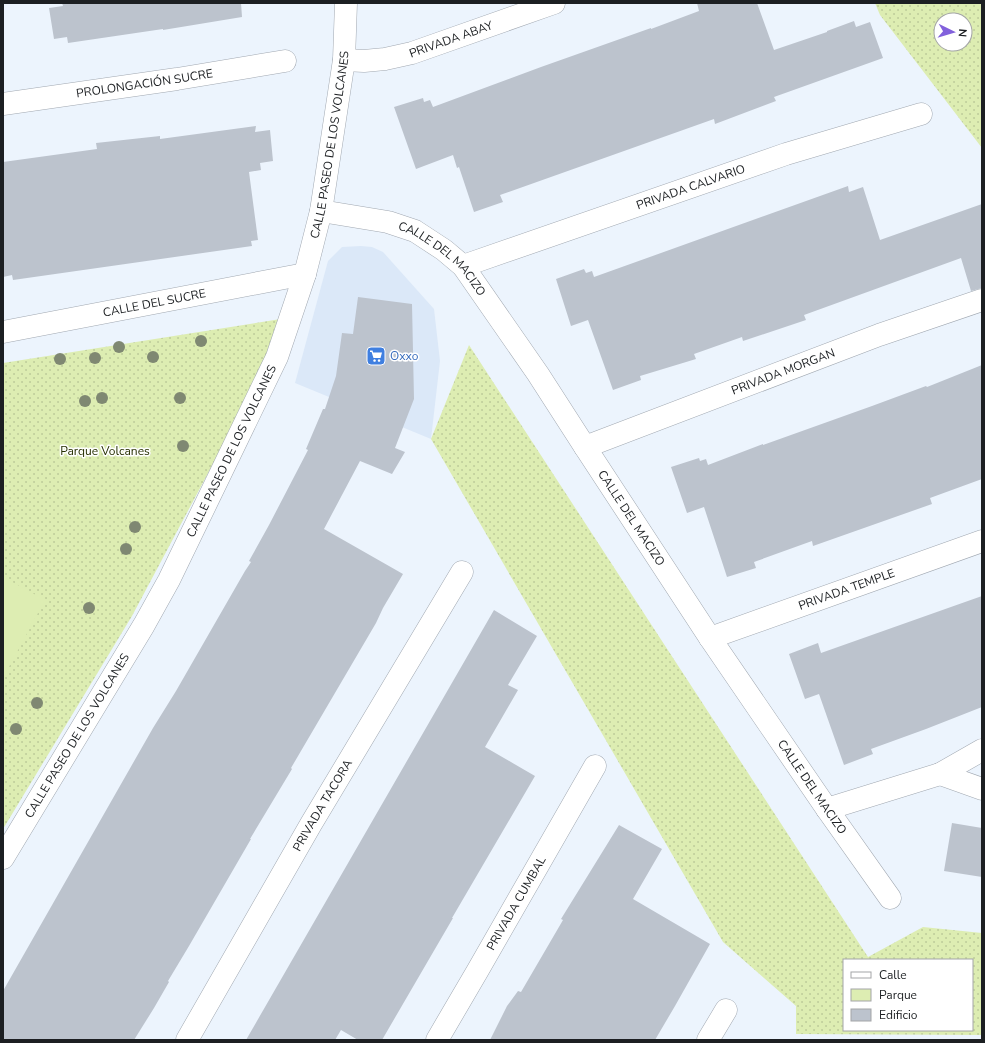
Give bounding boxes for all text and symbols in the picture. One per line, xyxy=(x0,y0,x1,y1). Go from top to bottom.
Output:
north arrow xyxy=(933,12,973,52)
street label: PRIVADA ABAY xyxy=(407,17,496,61)
text: N xyxy=(955,28,970,38)
street label: CALLE PASEO DE LOS VOLCANES xyxy=(306,51,352,240)
street label: PROLONGACIÓN SUCRE xyxy=(75,65,214,101)
street label: PRIVADA CALVARIO xyxy=(634,161,747,213)
street label: CALLE DEL MACIZO xyxy=(396,218,489,299)
street label: CALLE DEL SUCRE xyxy=(101,285,207,321)
supermarket icon: Oxxo xyxy=(365,345,387,367)
street label: PRIVADA MORGAN xyxy=(729,345,837,398)
place label: Oxxo xyxy=(390,348,419,364)
street label: CALLE PASEO DE LOS VOLCANES xyxy=(183,362,280,540)
park label: Parque Volcanes xyxy=(60,443,150,459)
street label: CALLE DEL MACIZO xyxy=(594,467,669,569)
street label: PRIVADA TEMPLE xyxy=(796,565,897,614)
street label: CALLE PASEO DE LOS VOLCANES xyxy=(21,650,133,821)
street label: CALLE DEL MACIZO xyxy=(774,737,850,837)
street label: PRIVADA TACORA xyxy=(289,756,356,854)
street label: PRIVADA CUMBAL xyxy=(483,853,550,953)
legend xyxy=(843,959,973,1031)
text: Calle xyxy=(879,967,907,983)
text: Parque xyxy=(879,987,917,1003)
text: Edificio xyxy=(879,1007,918,1023)

